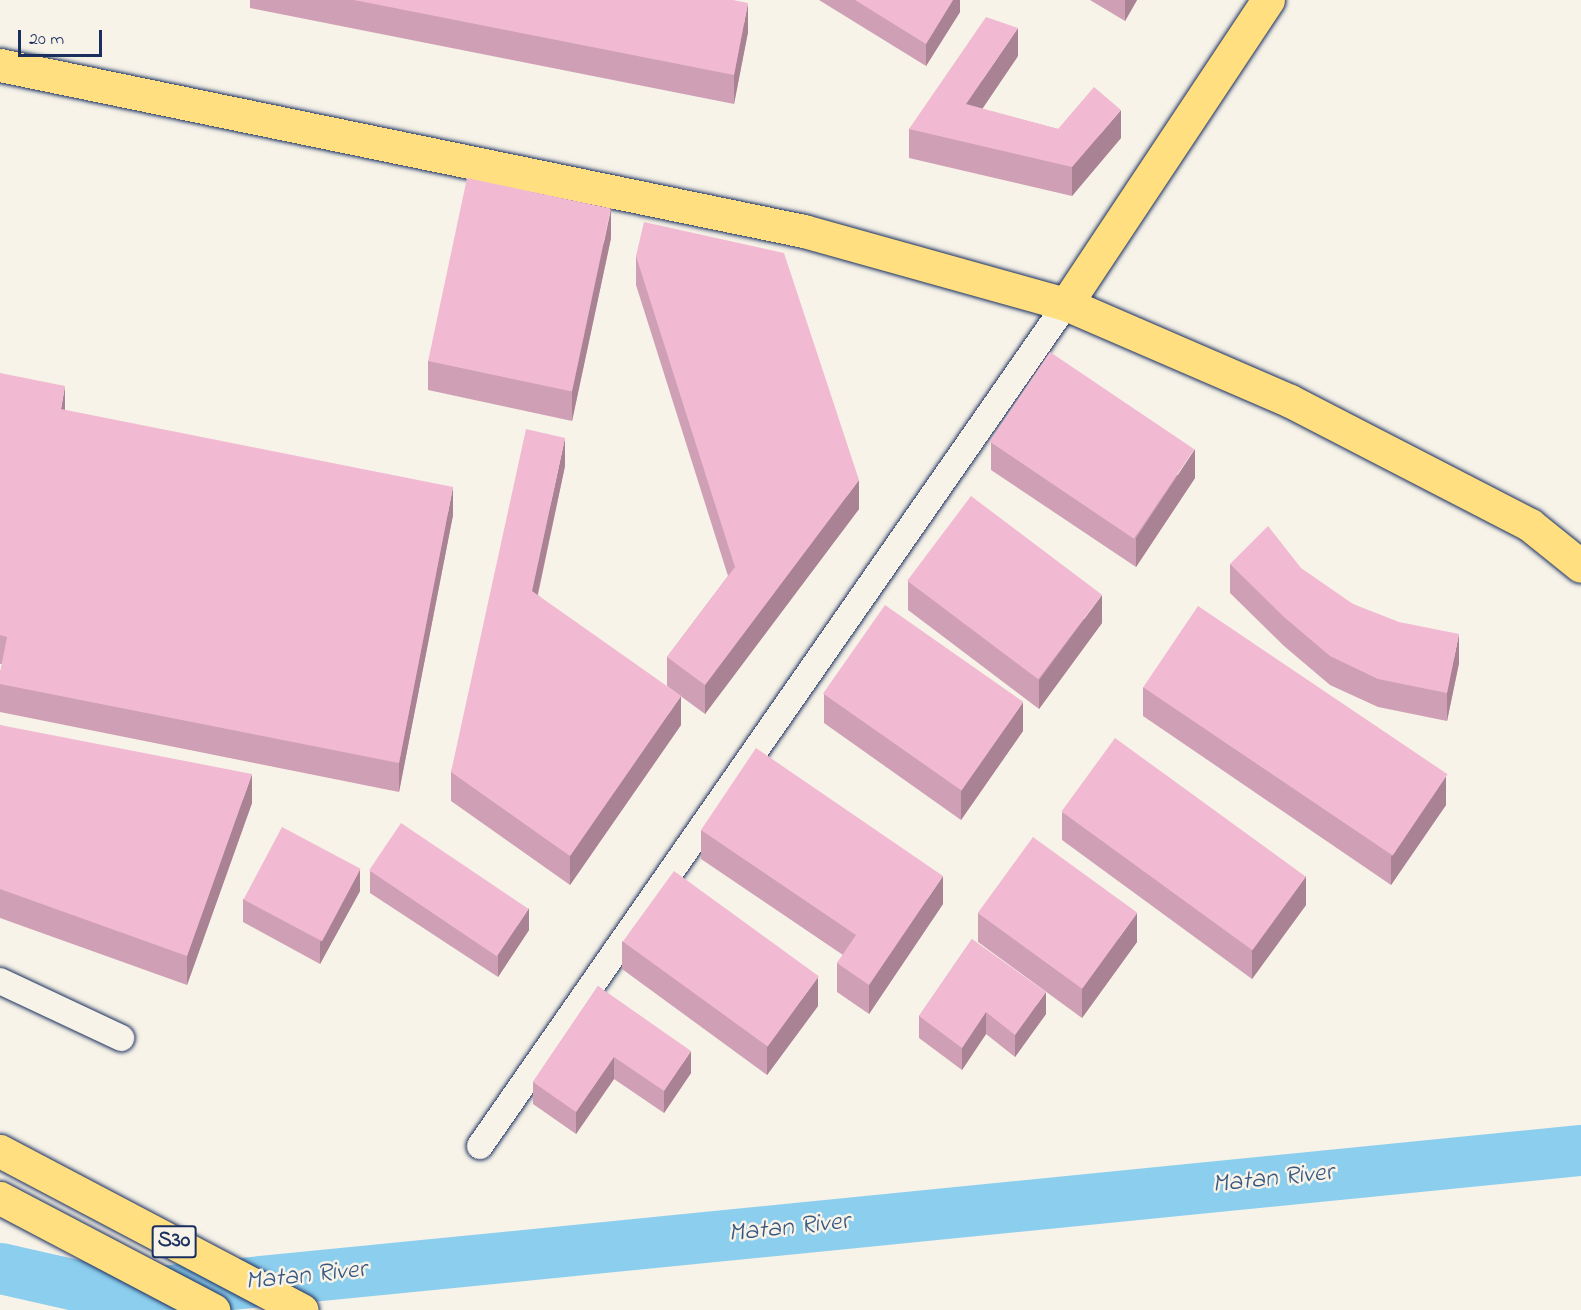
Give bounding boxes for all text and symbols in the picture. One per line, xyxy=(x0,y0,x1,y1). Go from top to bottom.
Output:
scale bar xyxy=(21,18,105,56)
text: 20 m xyxy=(29,27,64,53)
water label: Matan River xyxy=(1211,1158,1335,1202)
water label: Matan River xyxy=(727,1207,851,1251)
road number: S30 xyxy=(152,1223,196,1261)
water label: Matan River xyxy=(244,1255,368,1299)

